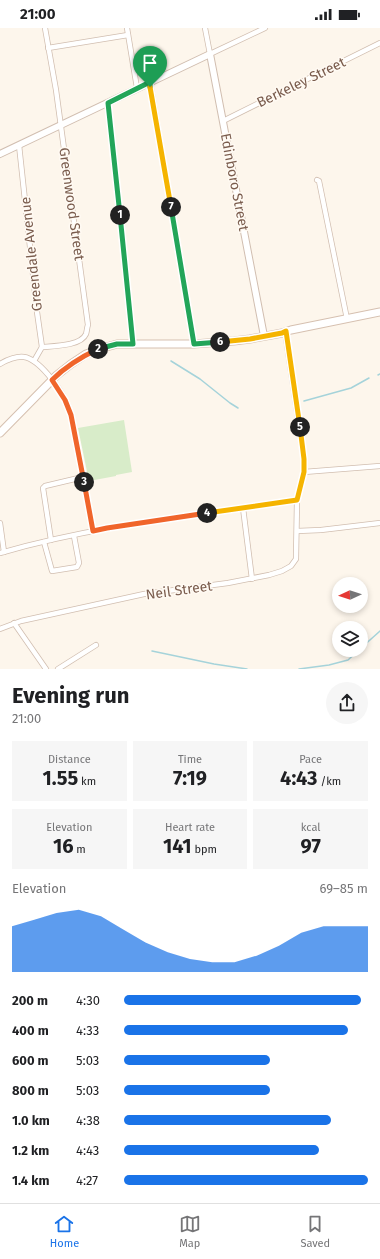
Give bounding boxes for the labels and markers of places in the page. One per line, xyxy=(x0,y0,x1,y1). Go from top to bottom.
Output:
pin xyxy=(133,46,167,87)
pin: 7 xyxy=(161,197,181,217)
pin: 1 xyxy=(110,205,130,225)
pin: 6 xyxy=(210,332,230,352)
pin: 2 xyxy=(88,339,108,359)
pin: 5 xyxy=(290,417,310,437)
pin: 3 xyxy=(74,472,94,492)
pin: 4 xyxy=(197,503,217,523)

